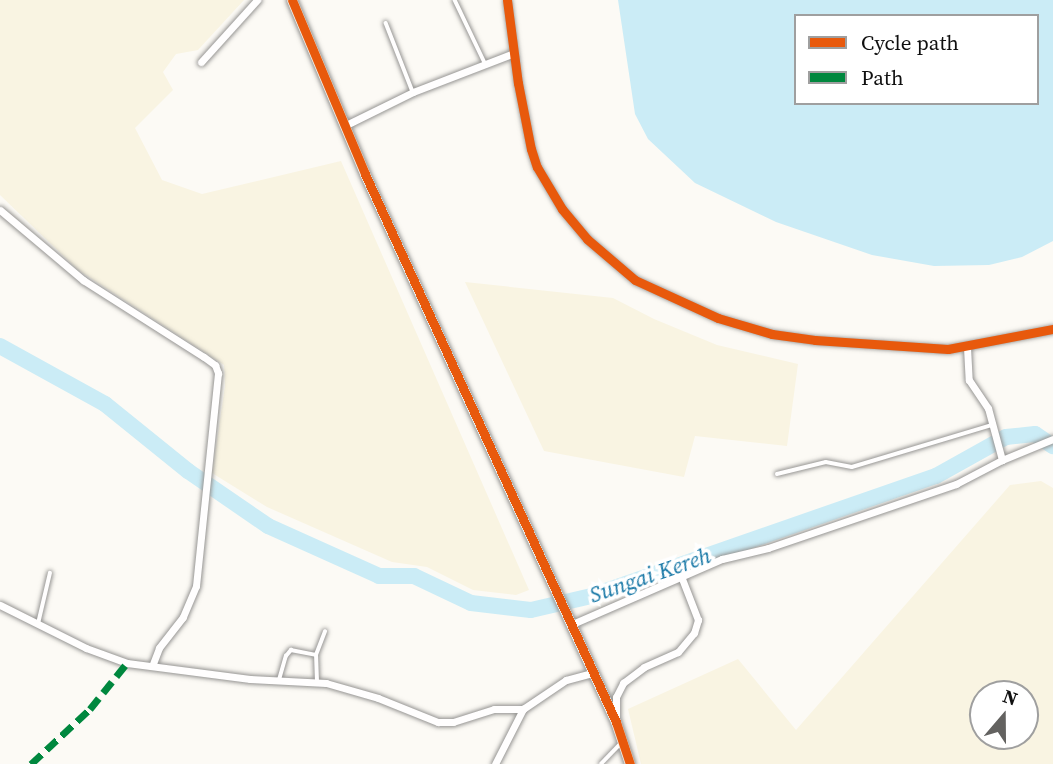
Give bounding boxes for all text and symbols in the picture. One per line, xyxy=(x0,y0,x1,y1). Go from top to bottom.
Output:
legend xyxy=(794,14,1039,105)
text: Cycle path xyxy=(861,28,959,57)
text: Path xyxy=(861,63,904,92)
water label: Sungai Kereh xyxy=(586,541,714,609)
north arrow xyxy=(969,680,1039,750)
text: N xyxy=(1000,683,1021,712)

